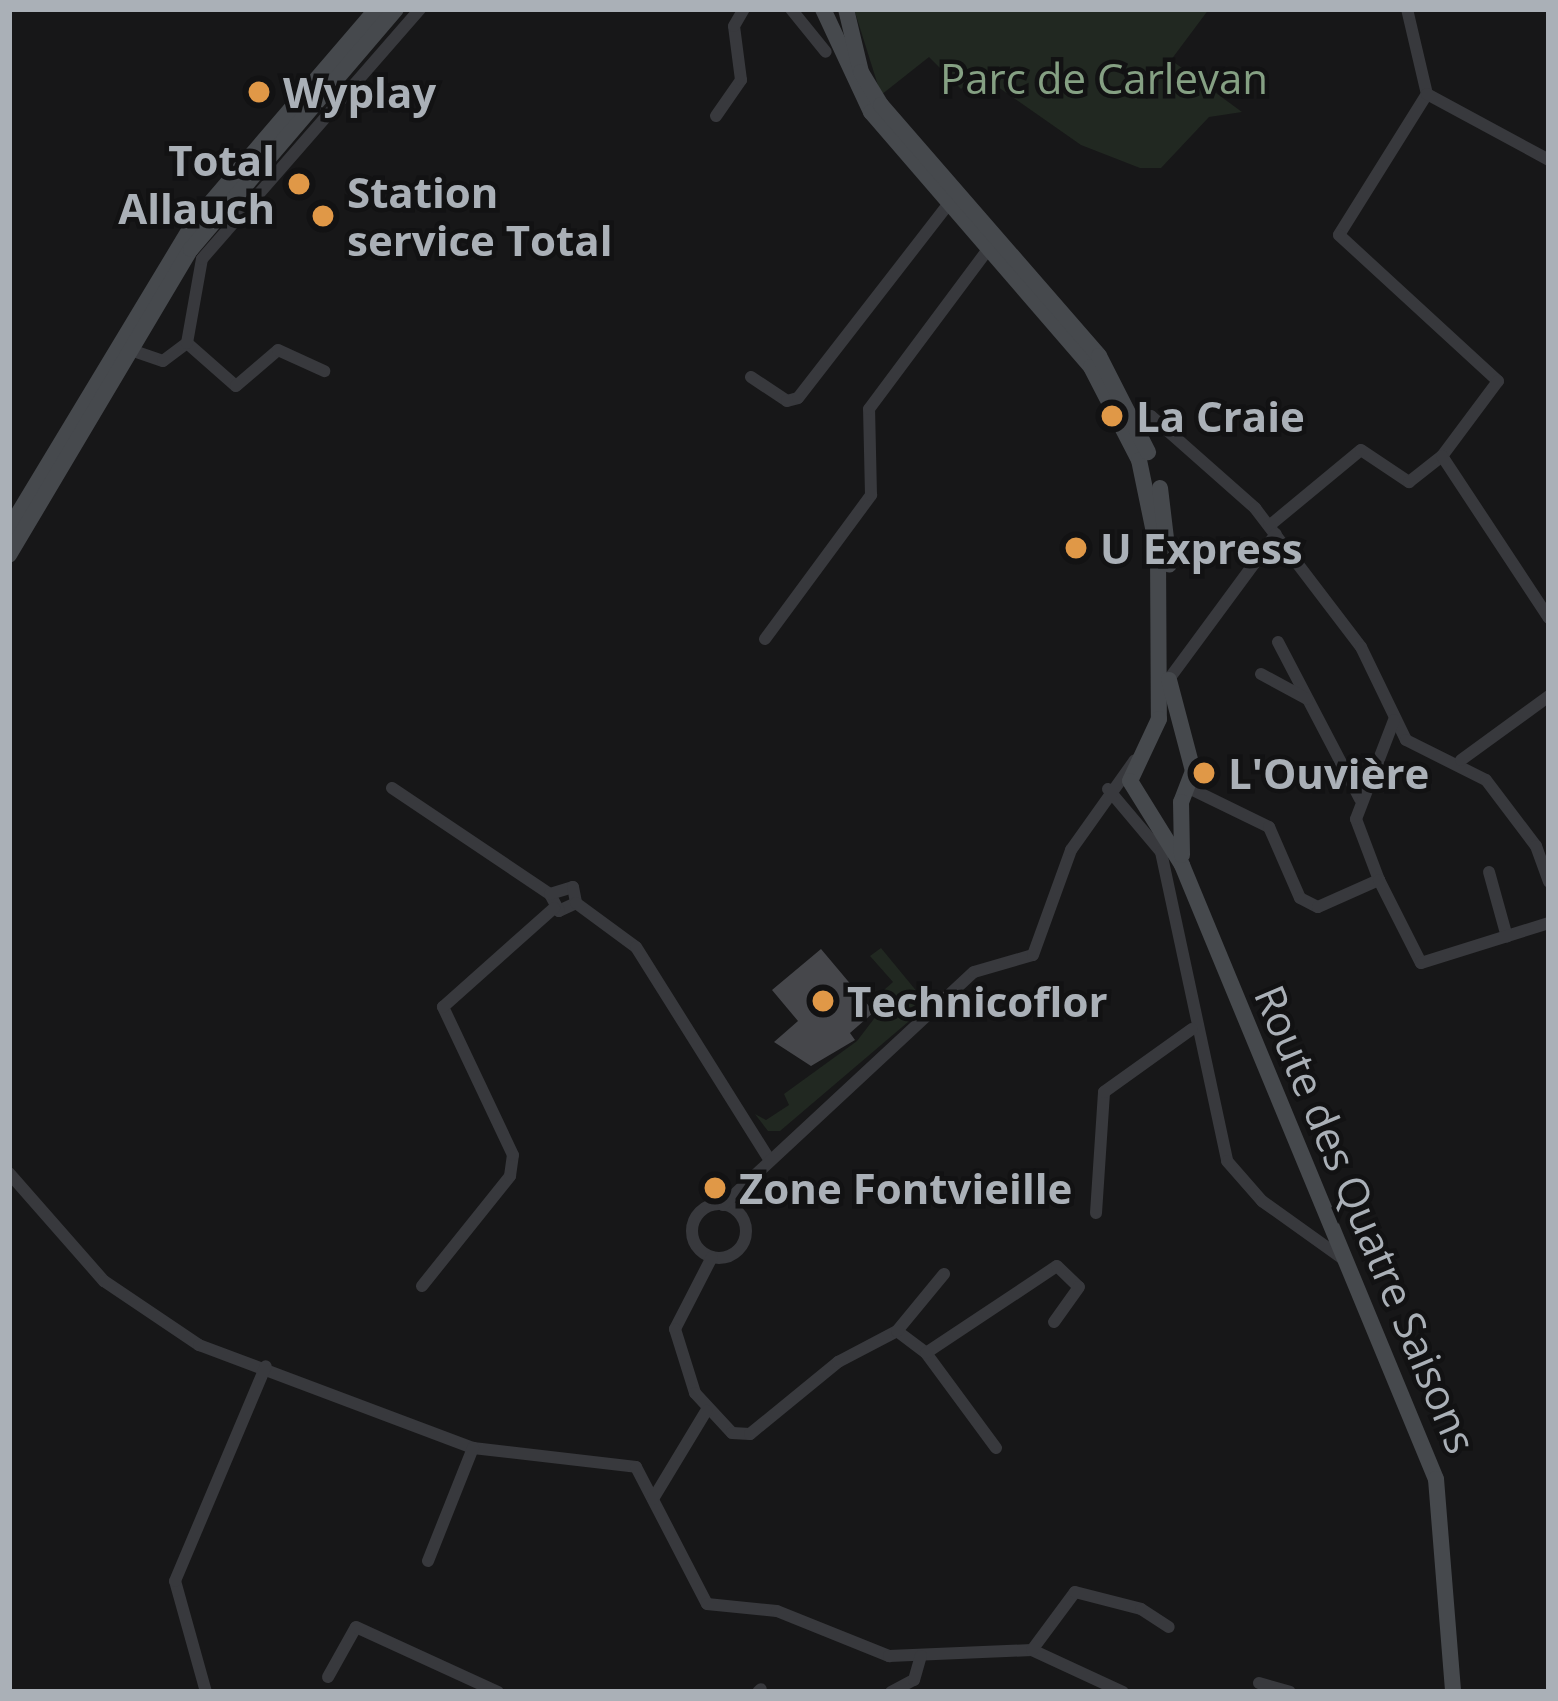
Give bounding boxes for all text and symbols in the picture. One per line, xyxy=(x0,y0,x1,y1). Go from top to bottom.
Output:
park label: Parc de Carlevan xyxy=(940,53,1268,103)
place label: Wyplay xyxy=(283,67,436,117)
marker: Wyplay xyxy=(246,79,272,105)
place label: Total Allauch xyxy=(118,135,275,234)
place label: Station service Total xyxy=(347,167,613,266)
marker: Total Allauch xyxy=(286,171,312,197)
marker: Station service Total xyxy=(310,203,336,229)
place label: La Craie xyxy=(1136,391,1305,441)
marker: La Craie xyxy=(1099,403,1125,429)
place label: U Express xyxy=(1100,523,1303,573)
marker: U Express xyxy=(1063,535,1089,561)
place label: L'Ouvière xyxy=(1228,748,1429,798)
marker: L'Ouvière xyxy=(1191,760,1217,786)
place label: Technicoflor xyxy=(847,976,1107,1026)
street label: Route des Quatre Saisons xyxy=(1245,978,1487,1460)
marker: Technicoflor xyxy=(810,988,836,1014)
place label: Zone Fontvieille xyxy=(739,1163,1072,1213)
marker: Zone Fontvieille xyxy=(702,1175,728,1201)

